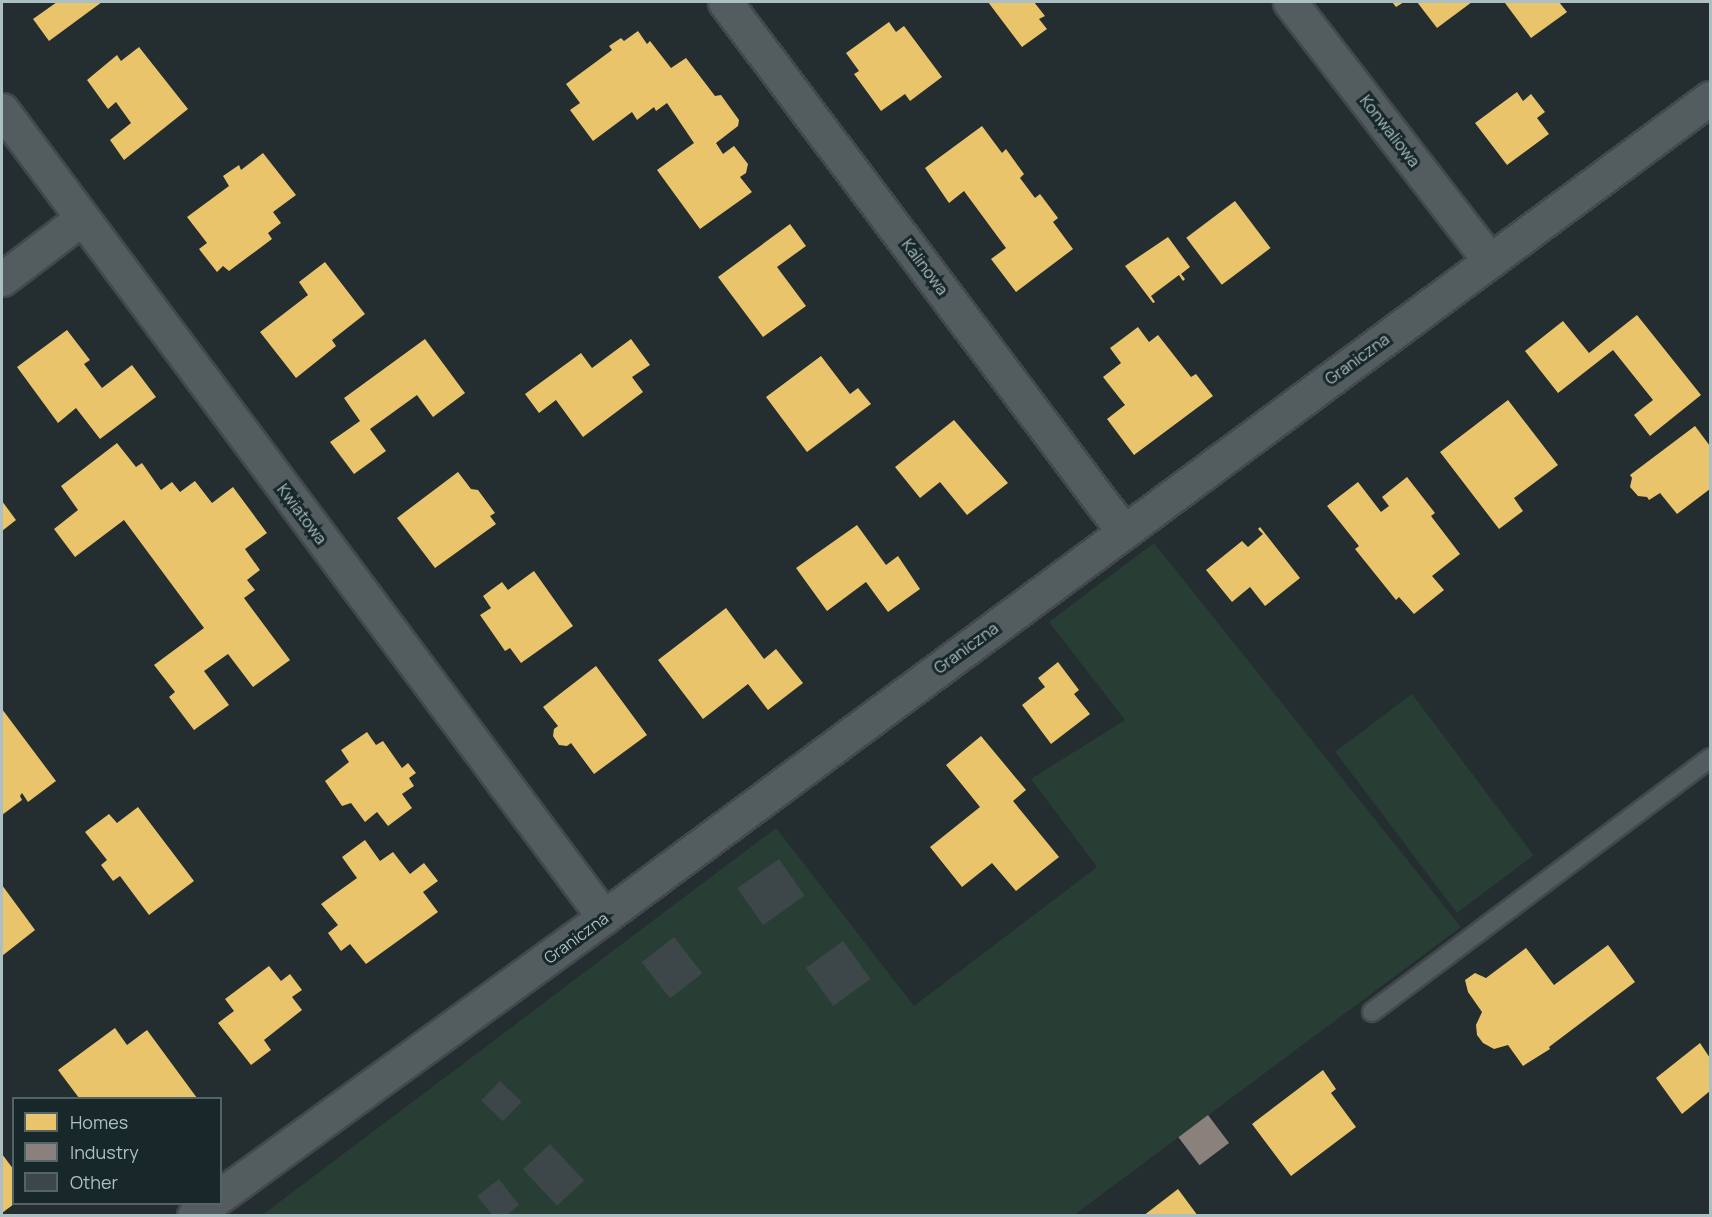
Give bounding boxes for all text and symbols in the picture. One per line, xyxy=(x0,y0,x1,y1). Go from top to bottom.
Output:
street label: Konwaliowa xyxy=(1356,91,1424,171)
street label: Kalinowa xyxy=(898,235,952,299)
street label: Graniczna xyxy=(1321,329,1393,389)
street label: Kwiatowa xyxy=(273,480,331,548)
street label: Graniczna xyxy=(930,618,1002,678)
street label: Graniczna xyxy=(540,908,612,968)
legend xyxy=(12,1097,222,1205)
text: Homes xyxy=(70,1110,128,1134)
text: Industry xyxy=(70,1140,139,1164)
text: Other xyxy=(70,1170,118,1194)

